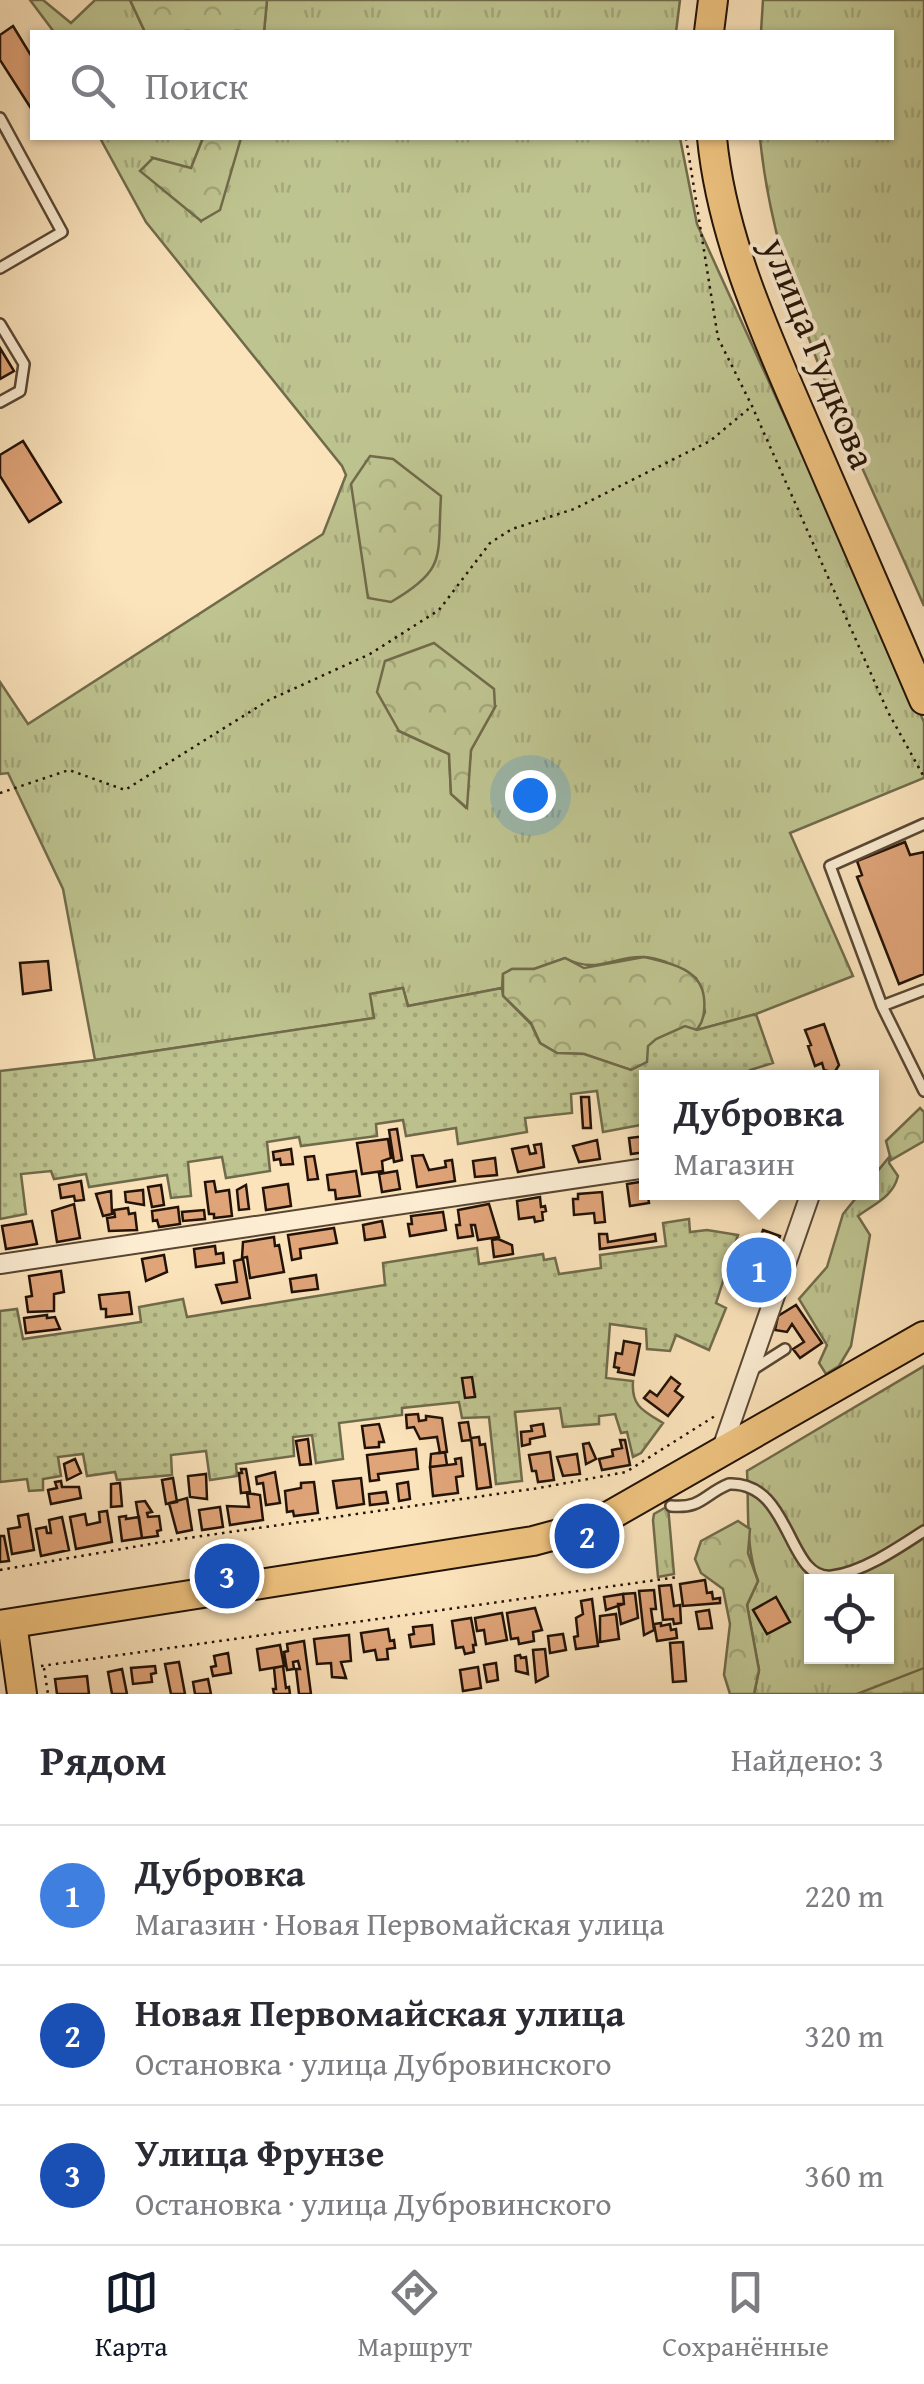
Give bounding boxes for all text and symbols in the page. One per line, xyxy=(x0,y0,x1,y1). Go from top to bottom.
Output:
search box xyxy=(30,30,894,140)
text: Поиск xyxy=(145,57,248,113)
icon: search xyxy=(65,58,120,113)
street label: улица Гудкова xyxy=(748,227,892,477)
your location xyxy=(505,770,556,821)
popup xyxy=(639,1070,879,1200)
text: Дубровка xyxy=(674,1084,844,1140)
text: Магазин xyxy=(674,1140,794,1187)
pin: 1 xyxy=(726,1232,792,1308)
pin: 2 xyxy=(554,1498,620,1574)
pin: 3 xyxy=(194,1538,260,1614)
map controls xyxy=(804,1574,894,1664)
button: locate xyxy=(804,1574,894,1664)
text: Рядом xyxy=(40,1729,167,1790)
text: Найдено: 3 xyxy=(731,1736,884,1783)
text: Дубровка xyxy=(135,1844,305,1900)
text: 1 xyxy=(64,1872,81,1919)
text: 220 m xyxy=(805,1872,884,1919)
text: Магазин · Новая Первомайская улица xyxy=(135,1900,664,1947)
text: Новая Первомайская улица xyxy=(135,1984,625,2040)
text: 2 xyxy=(64,2012,81,2059)
text: 320 m xyxy=(805,2012,884,2059)
text: Остановка · улица Дубровинского xyxy=(135,2040,612,2087)
text: Улица Фрунзе xyxy=(135,2124,384,2180)
text: 3 xyxy=(64,2152,81,2199)
text: 360 m xyxy=(805,2152,884,2199)
text: Остановка · улица Дубровинского xyxy=(135,2180,612,2227)
tab: Карта xyxy=(95,2265,168,2366)
tab: Маршрут xyxy=(358,2265,472,2366)
tab: Сохранённые xyxy=(662,2265,829,2366)

